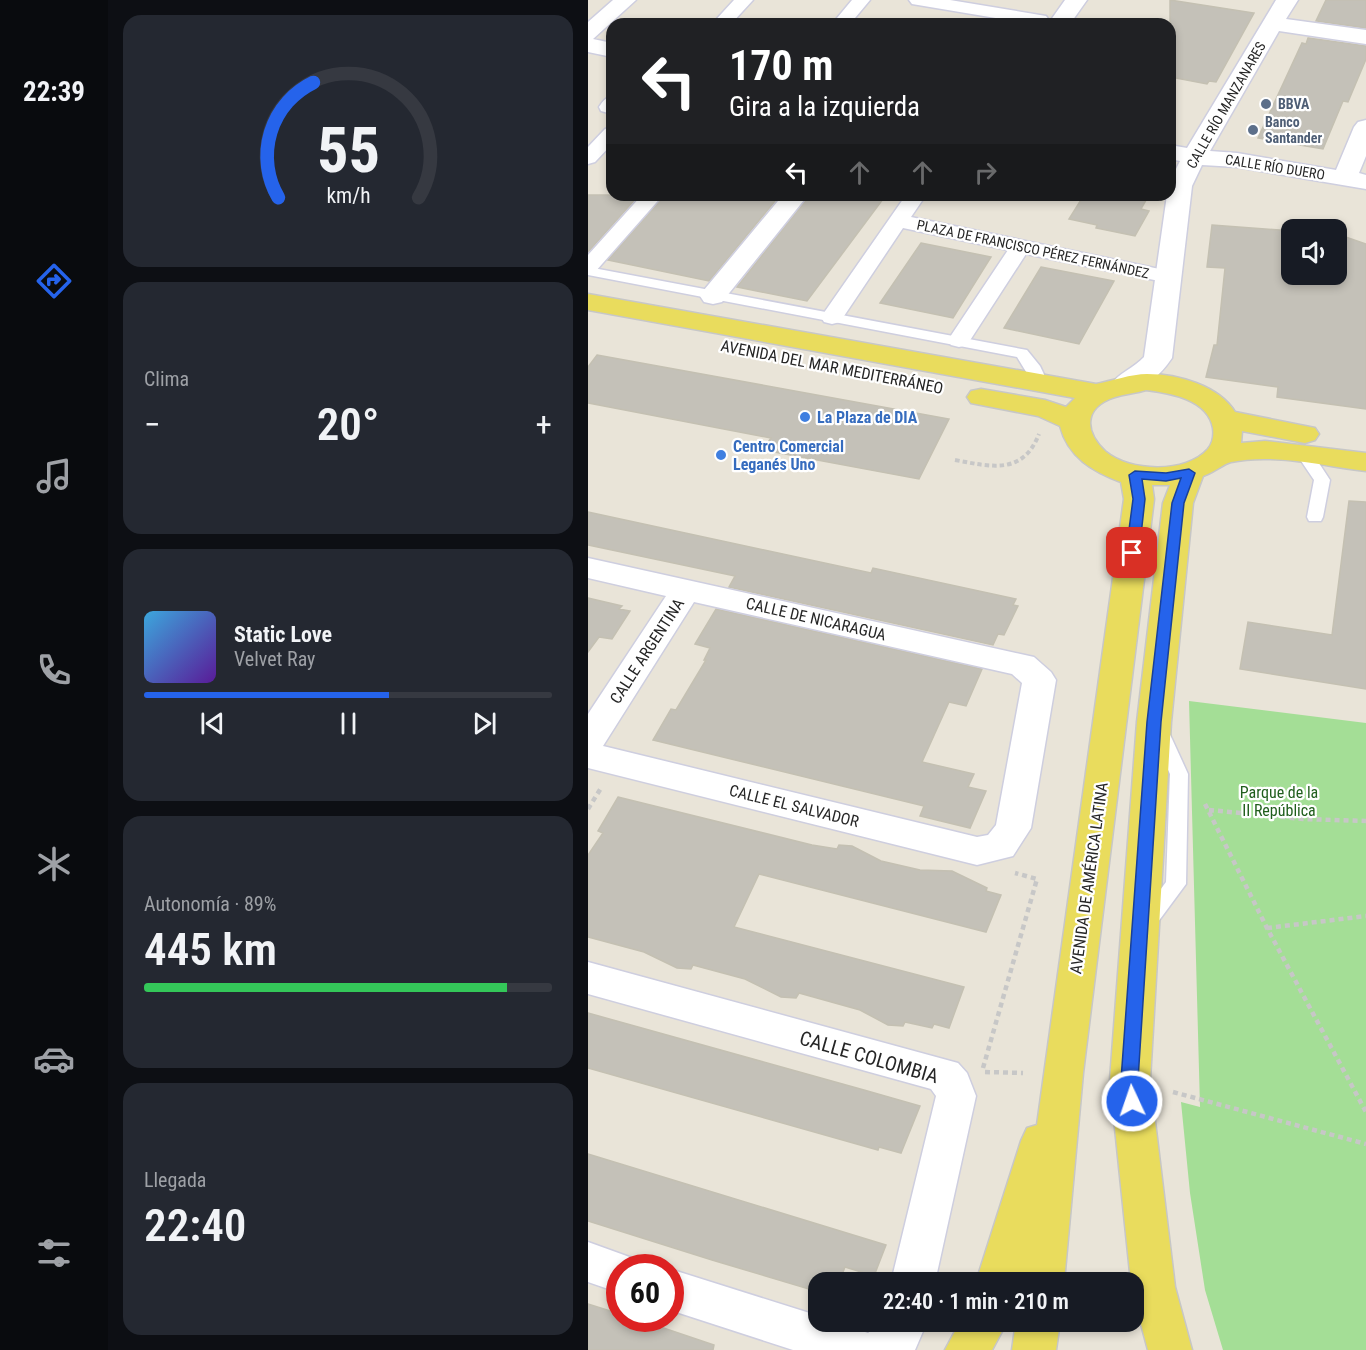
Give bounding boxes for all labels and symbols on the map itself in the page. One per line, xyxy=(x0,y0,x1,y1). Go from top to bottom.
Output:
street label: CALLE RÍO MANZANARES xyxy=(1182,38,1269,171)
place label: BBVA xyxy=(1278,96,1310,112)
marker: BBVA xyxy=(1259,97,1273,111)
place label: Banco Santander xyxy=(1265,114,1322,146)
marker: Banco Santander xyxy=(1246,123,1260,137)
street label: CALLE RÍO DUERO xyxy=(1224,150,1326,183)
street label: PLAZA DE FRANCISCO PÉREZ FERNÁNDEZ xyxy=(915,216,1151,281)
street label: AVENIDA DEL MAR MEDITERRÁNEO xyxy=(719,336,945,398)
place label: La Plaza de DIA xyxy=(817,408,918,427)
marker: La Plaza de DIA xyxy=(798,410,812,424)
place label: Centro Comercial Leganés Uno xyxy=(733,437,844,474)
marker: Centro Comercial Leganés Uno xyxy=(714,448,728,462)
pin xyxy=(1106,527,1157,578)
street label: CALLE DE NICARAGUA xyxy=(744,594,888,644)
street label: CALLE ARGENTINA xyxy=(606,595,688,707)
street label: CALLE EL SALVADOR xyxy=(727,781,861,831)
street label: AVENIDA DE AMÉRICA LATINA xyxy=(1066,781,1112,975)
park label: Parque de la II República xyxy=(1240,783,1318,820)
street label: CALLE COLOMBIA xyxy=(797,1026,942,1088)
position arrow xyxy=(1100,1069,1164,1133)
speed limit sign: 60 xyxy=(606,1254,684,1332)

